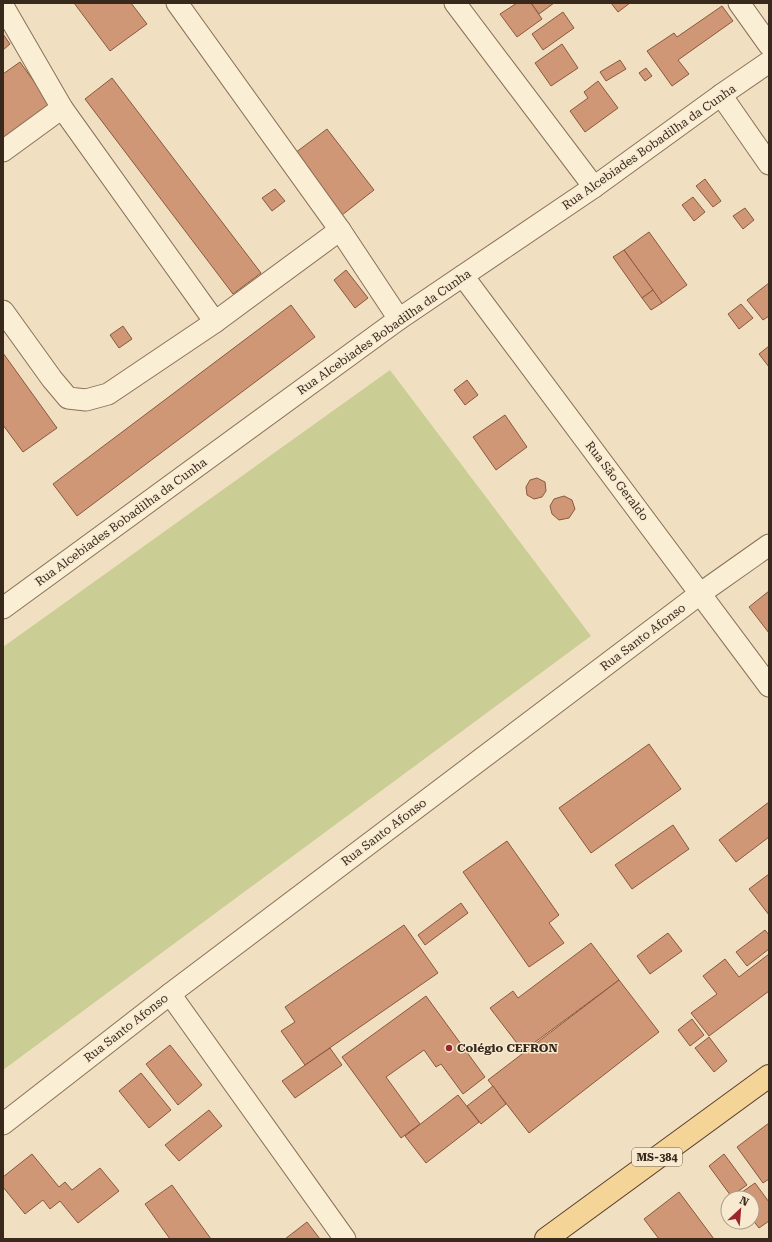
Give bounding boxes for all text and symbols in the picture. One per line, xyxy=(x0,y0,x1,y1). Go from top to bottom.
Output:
street label: Rua Alcebiades Bobadilha da Cunha xyxy=(559,81,739,213)
street label: Rua Alcebiades Bobadilha da Cunha xyxy=(294,266,474,398)
street label: Rua São Geraldo xyxy=(583,439,651,523)
street label: Rua Alcebiades Bobadilha da Cunha xyxy=(32,455,210,589)
street label: Rua Santo Afonso xyxy=(598,600,688,674)
street label: Rua Santo Afonso xyxy=(339,795,429,869)
street label: Rua Santo Afonso xyxy=(81,991,171,1065)
place label: Colégio CEFRON xyxy=(457,1041,558,1055)
marker: Colégio CEFRON xyxy=(444,1043,454,1053)
road number: MS-384 xyxy=(632,1148,682,1166)
north arrow xyxy=(720,1190,760,1230)
text: N xyxy=(738,1194,751,1209)

